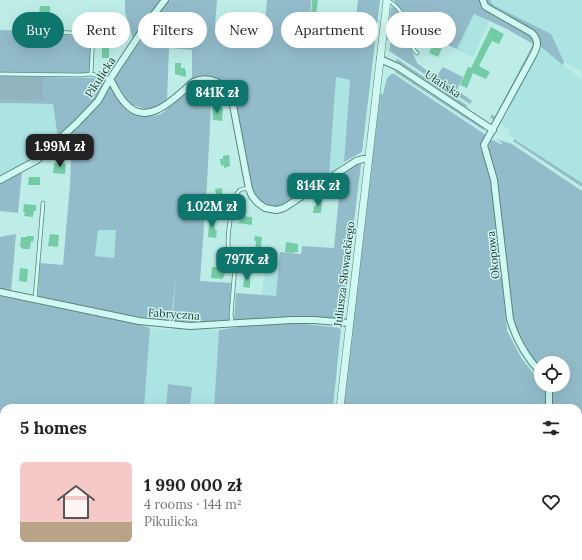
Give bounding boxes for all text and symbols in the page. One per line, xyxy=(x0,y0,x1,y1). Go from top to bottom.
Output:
chip: Buy xyxy=(12,12,64,48)
chip: Rent xyxy=(72,12,130,48)
chip: Filters xyxy=(138,12,207,48)
chip: New xyxy=(215,12,273,48)
chip: Apartment xyxy=(281,12,378,48)
chip: House xyxy=(386,12,456,48)
street label: Pikulicka xyxy=(82,54,119,100)
street label: Ułańska xyxy=(422,67,464,101)
pin: 841K zł xyxy=(180,80,254,114)
text: 841K zł xyxy=(195,84,239,101)
pin: 1.99M zł xyxy=(19,134,101,168)
text: 1.99M zł xyxy=(35,138,85,155)
pin: 814K zł xyxy=(281,173,355,207)
text: 814K zł xyxy=(296,177,340,194)
pin: 1.02M zł xyxy=(171,194,253,228)
text: 1.02M zł xyxy=(187,198,237,215)
street label: Juliusza Słowackiego xyxy=(330,220,357,329)
street label: Okopowa xyxy=(483,230,502,280)
pin: 797K zł xyxy=(210,247,284,281)
text: 797K zł xyxy=(225,251,269,268)
street label: Fabryczna xyxy=(148,305,201,323)
map controls xyxy=(534,356,570,392)
button: locate xyxy=(534,356,570,392)
text: 5 homes xyxy=(20,417,87,439)
icon: filters xyxy=(540,417,562,439)
text: 1 990 000 zł xyxy=(144,474,242,496)
icon: home xyxy=(52,478,100,526)
icon: heart xyxy=(540,491,562,513)
text: 4 rooms · 144 m² xyxy=(144,496,242,513)
text: Pikulicka xyxy=(144,513,198,530)

